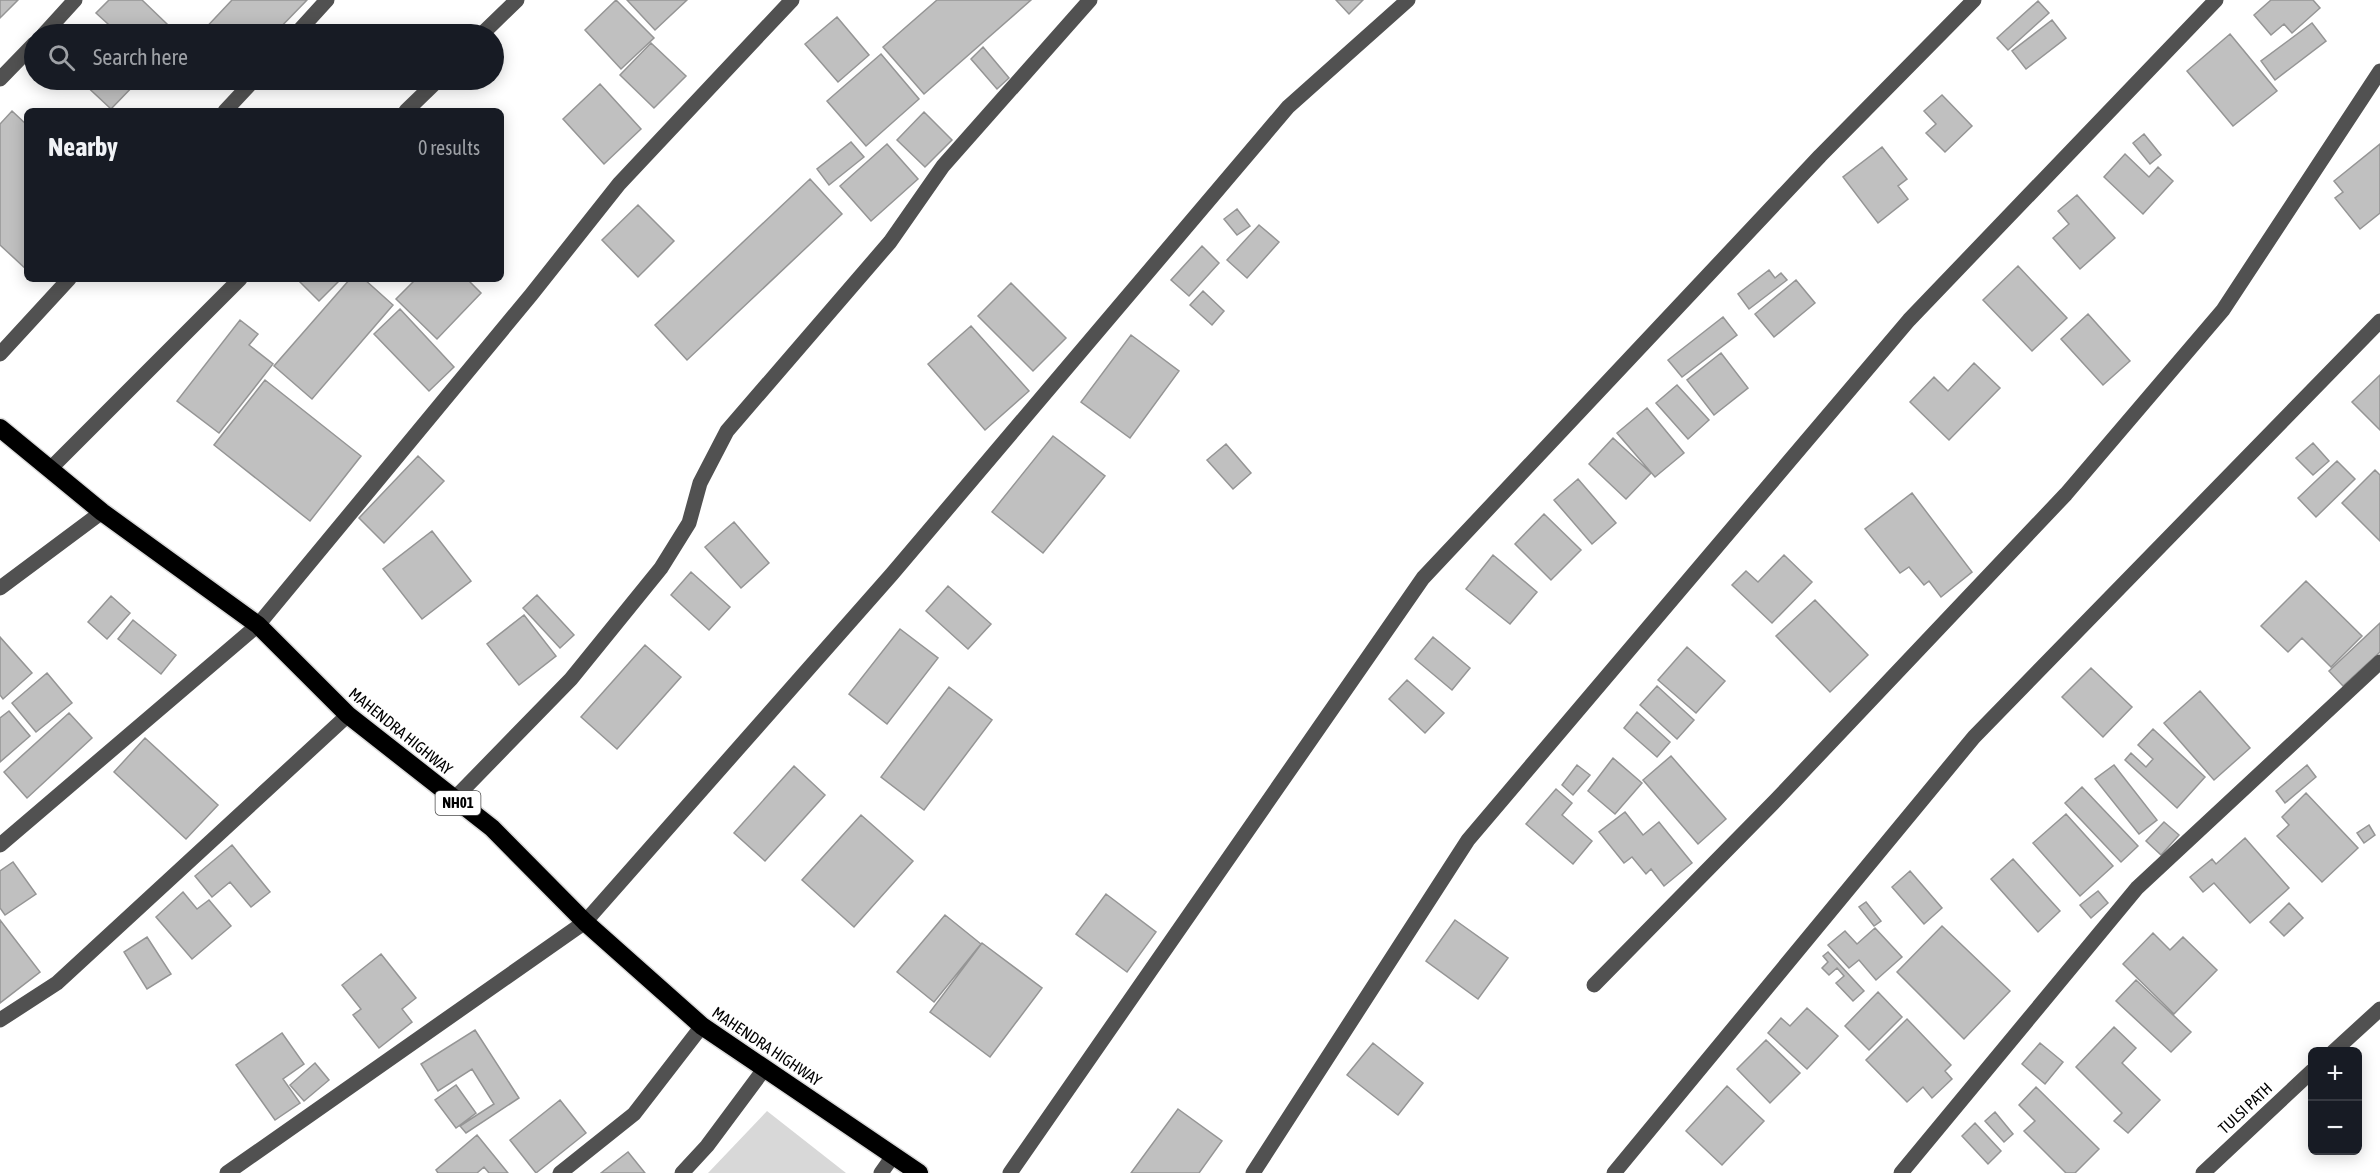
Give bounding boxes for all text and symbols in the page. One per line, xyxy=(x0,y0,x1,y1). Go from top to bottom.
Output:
search box xyxy=(24,24,504,90)
icon: search xyxy=(45,41,78,74)
text: Search here xyxy=(93,44,188,70)
text: Nearby xyxy=(48,132,118,162)
text: 0 results xyxy=(418,136,480,159)
street label: MAHENDRA HIGHWAY xyxy=(346,684,457,779)
road number: NH01 xyxy=(436,791,480,815)
street label: MAHENDRA HIGHWAY xyxy=(709,1003,826,1090)
map controls xyxy=(2308,1047,2362,1155)
button: + xyxy=(2308,1047,2362,1101)
street label: TULSI PATH xyxy=(2215,1079,2275,1137)
button: − xyxy=(2308,1101,2362,1155)

